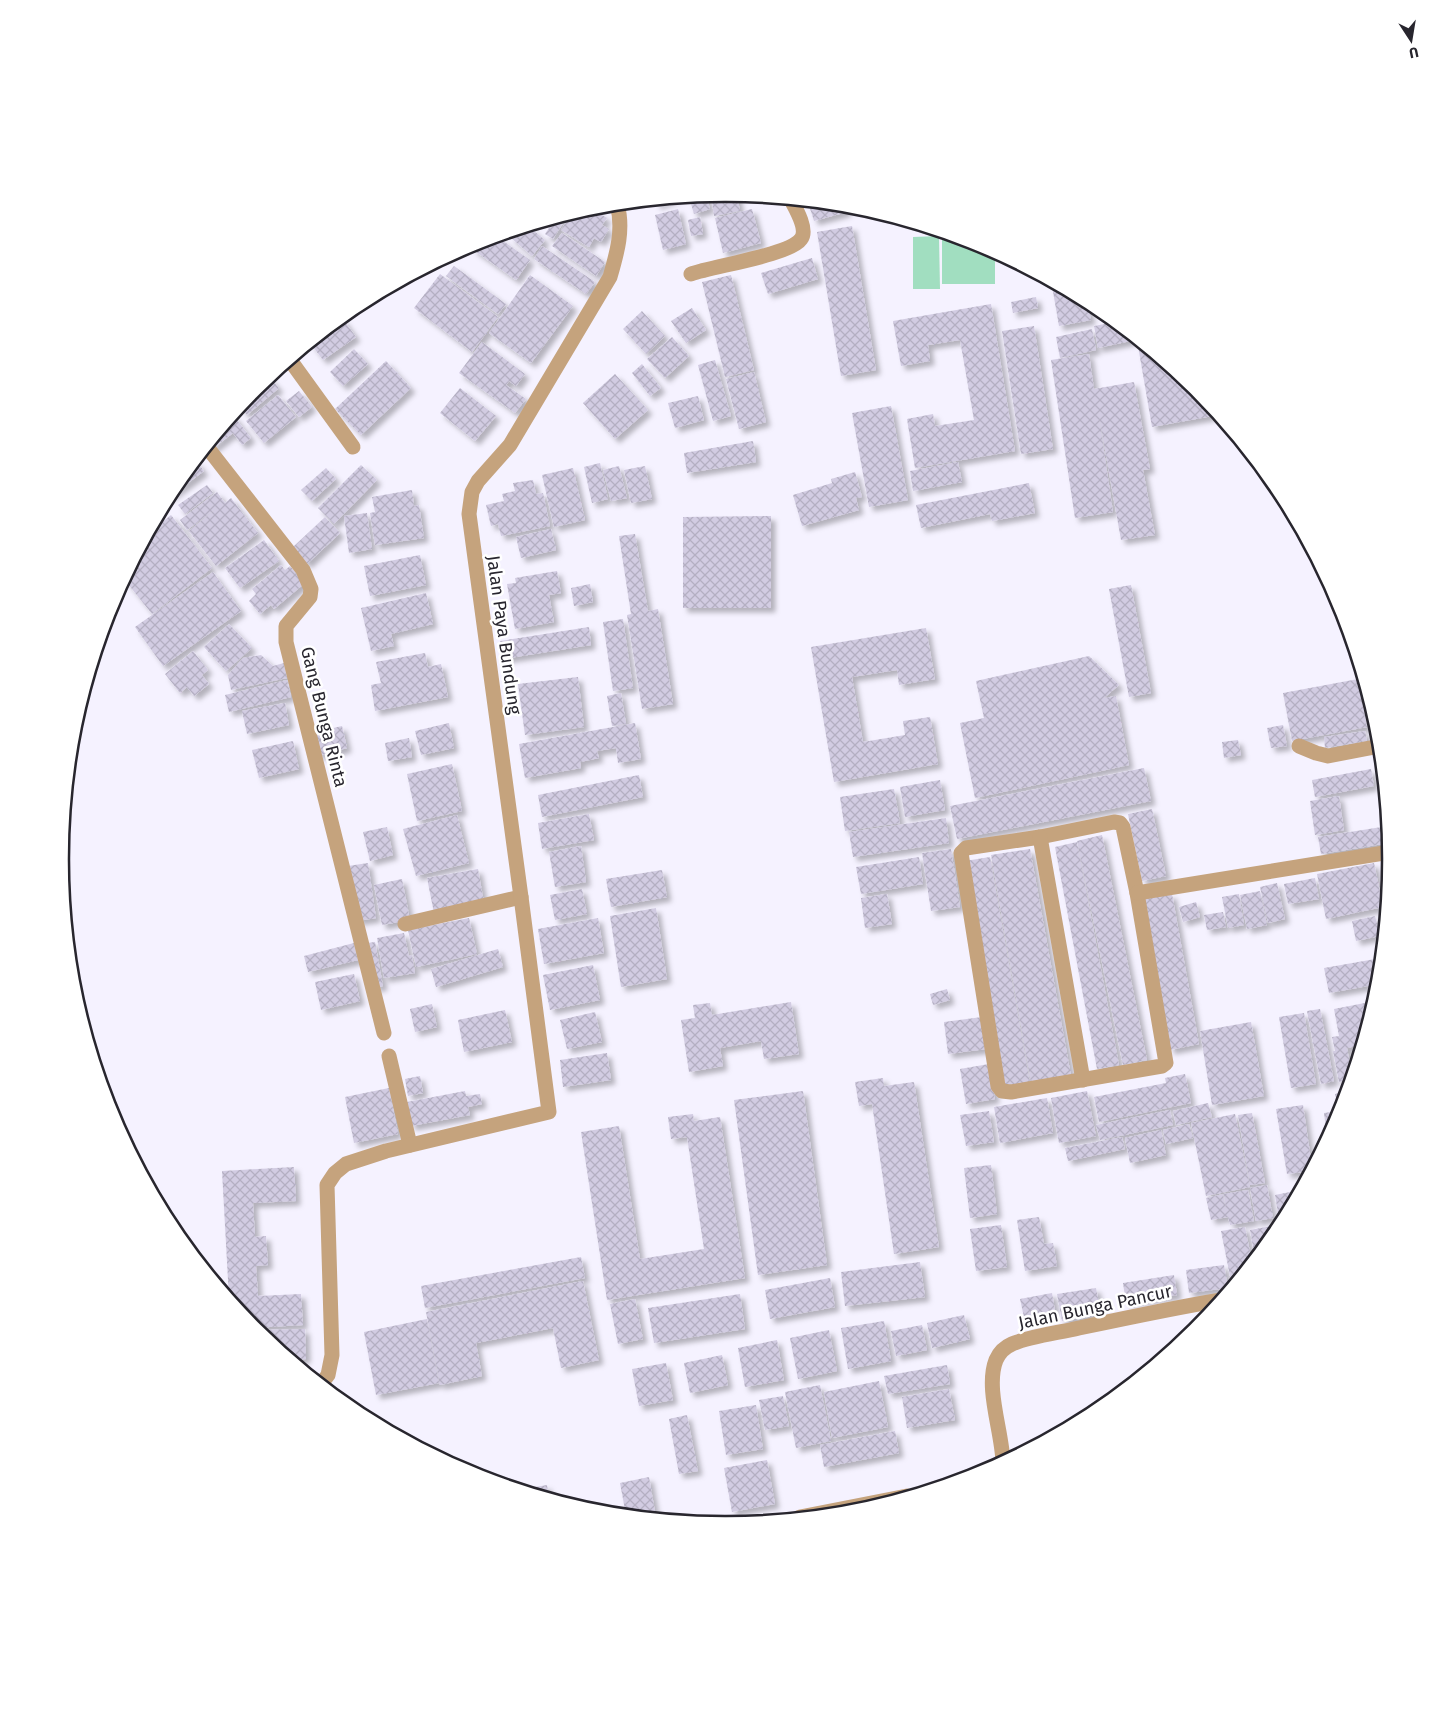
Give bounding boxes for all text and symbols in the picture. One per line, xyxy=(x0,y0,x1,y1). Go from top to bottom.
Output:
north arrow xyxy=(1386,15,1436,65)
text: U xyxy=(1407,43,1420,61)
street label: Jalan Paya Bundung xyxy=(482,554,526,717)
street label: Gang Bunga Rinta xyxy=(296,644,352,790)
street label: Jalan Bunga Pancur xyxy=(1016,1280,1174,1334)

